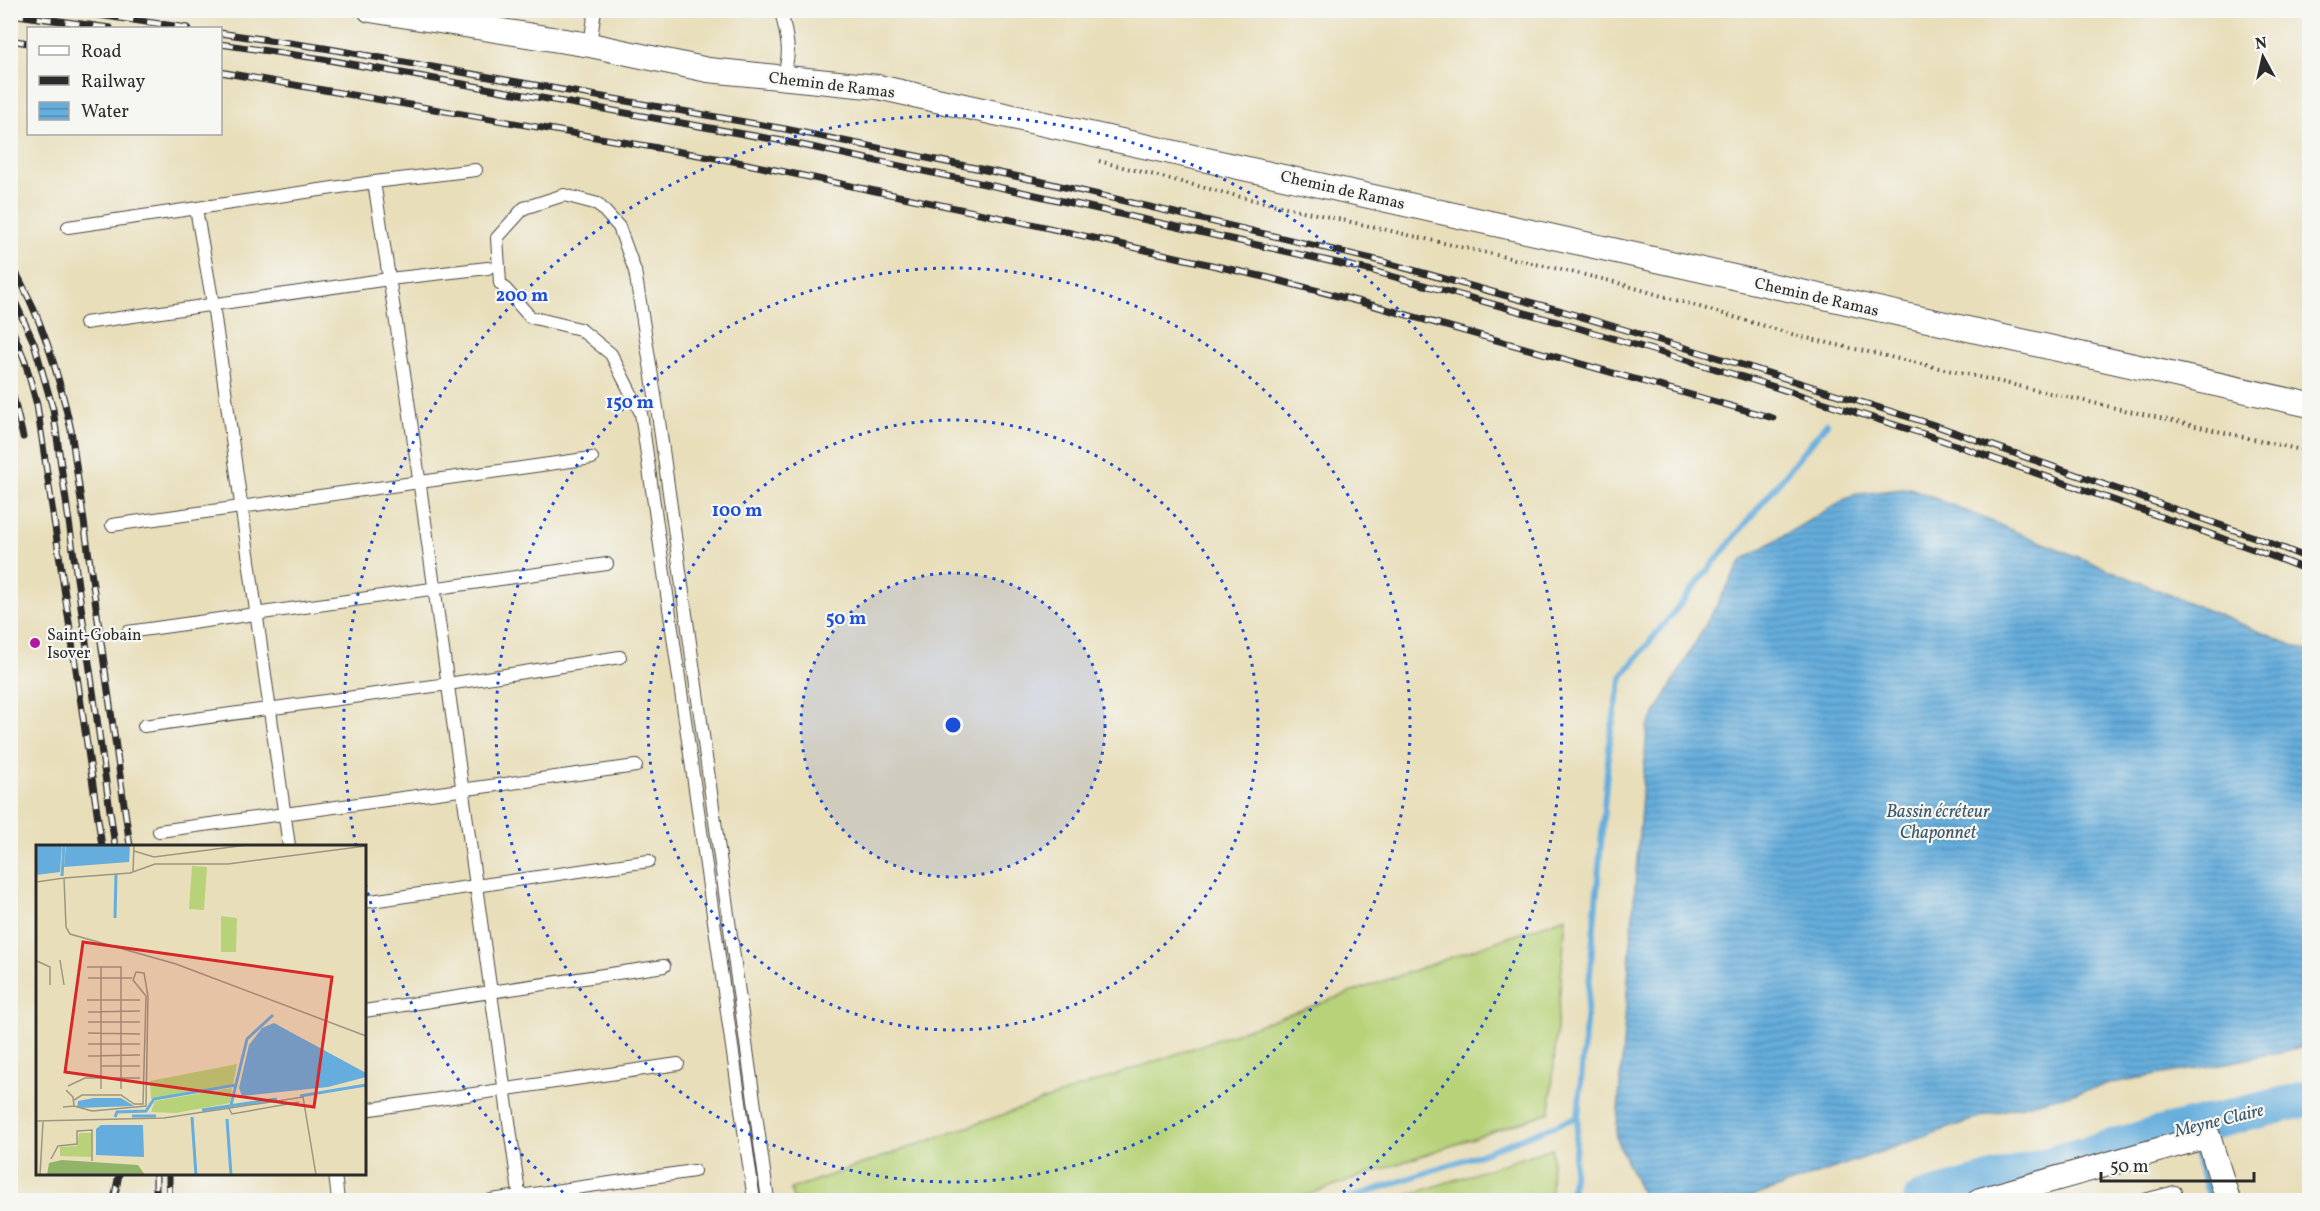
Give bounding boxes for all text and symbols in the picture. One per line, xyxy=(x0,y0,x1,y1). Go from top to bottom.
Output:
legend xyxy=(27,27,222,135)
north arrow xyxy=(2233,27,2293,87)
text: N xyxy=(2254,32,2269,56)
text: Road xyxy=(81,40,122,65)
street label: Chemin de Ramas xyxy=(767,67,896,105)
text: Railway xyxy=(81,70,145,95)
text: Water xyxy=(81,100,129,125)
street label: Chemin de Ramas xyxy=(1278,166,1407,216)
street label: Chemin de Ramas xyxy=(1752,273,1881,323)
text: 200 m xyxy=(496,284,548,309)
text: 150 m xyxy=(606,391,654,416)
text: 100 m xyxy=(712,499,762,524)
text: 50 m xyxy=(826,607,866,632)
place label: Saint-Gobain Isover xyxy=(47,625,142,665)
marker: Saint-Gobain Isover xyxy=(28,636,42,650)
centre of rings xyxy=(943,715,963,735)
water label: Bassin écréteur Chaponnet xyxy=(1886,800,1990,846)
inset map xyxy=(36,845,366,1175)
water label: Meyne Claire xyxy=(2171,1098,2267,1145)
scale bar xyxy=(2101,1145,2254,1183)
text: 50 m xyxy=(2110,1155,2149,1180)

